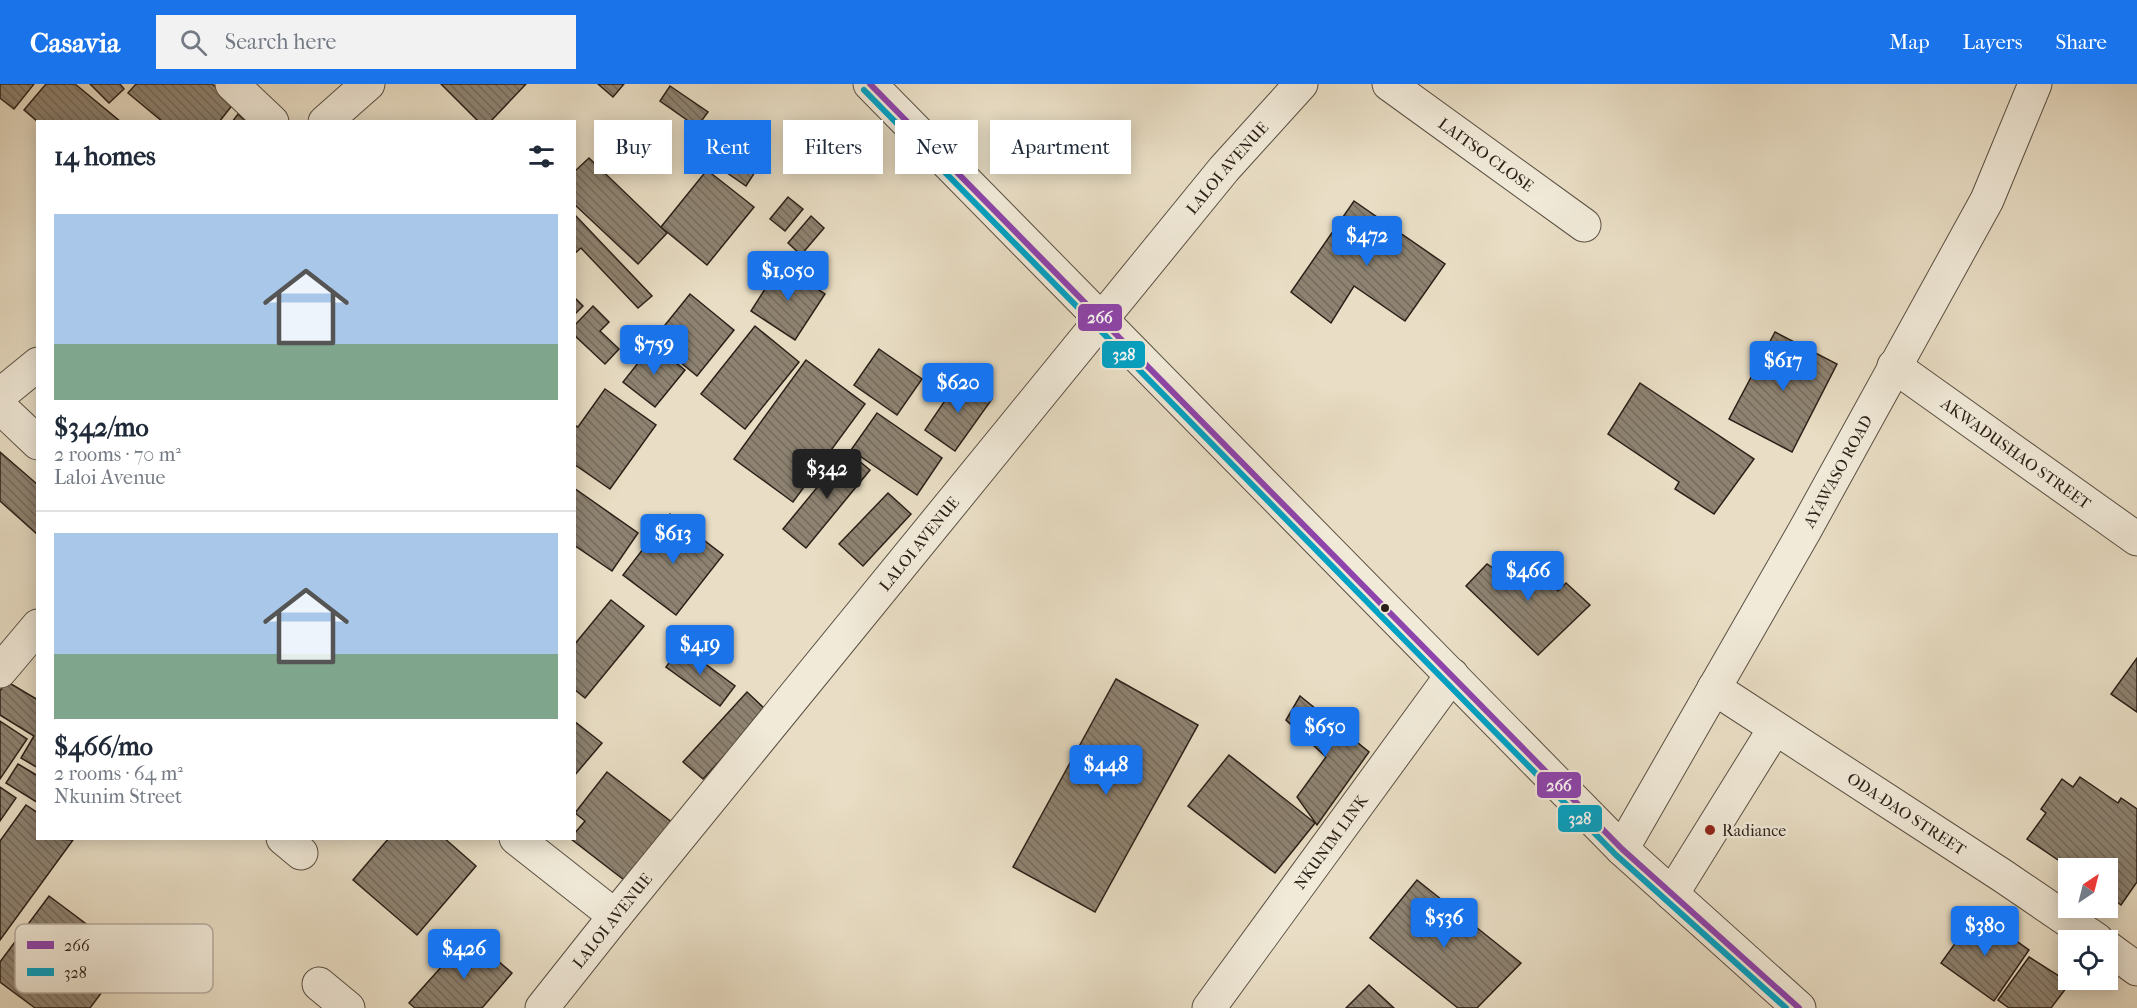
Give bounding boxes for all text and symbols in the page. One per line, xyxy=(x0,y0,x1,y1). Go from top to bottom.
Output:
search box xyxy=(156,15,576,69)
text: Casavia xyxy=(30,26,120,59)
icon: search xyxy=(177,26,210,59)
text: Search here xyxy=(225,29,336,55)
text: Map xyxy=(1889,30,1930,54)
text: Layers xyxy=(1963,30,2022,54)
text: Share xyxy=(2055,30,2107,54)
street label: LAITSO CLOSE xyxy=(1435,114,1537,196)
street label: LALOI AVENUE xyxy=(1182,118,1272,218)
chip: Buy xyxy=(594,120,672,174)
chip: Rent xyxy=(684,120,771,174)
chip: Filters xyxy=(783,120,883,174)
chip: New xyxy=(895,120,978,174)
chip: Apartment xyxy=(990,120,1131,174)
icon: filters xyxy=(525,140,558,173)
text: 14 homes xyxy=(54,141,156,172)
pin: $472 xyxy=(1331,216,1403,267)
text: $472 xyxy=(1346,224,1388,247)
pin: $1,050 xyxy=(739,251,837,302)
icon: home xyxy=(252,253,360,361)
text: $1,050 xyxy=(762,259,814,282)
line badge: 266 xyxy=(1077,303,1123,332)
text: 266 xyxy=(1087,308,1113,327)
pin: $759 xyxy=(618,325,690,376)
text: $759 xyxy=(634,333,674,356)
line badge: 328 xyxy=(1101,340,1146,369)
pin: $617 xyxy=(1747,341,1819,392)
text: 328 xyxy=(1113,345,1135,365)
text: $617 xyxy=(1764,349,1802,372)
pin: $620 xyxy=(922,363,994,414)
text: $620 xyxy=(936,371,980,394)
street label: AKWADUSHAO STREET xyxy=(1937,393,2095,513)
text: $342/mo xyxy=(54,412,149,443)
street label: AYAWASO ROAD xyxy=(1799,412,1876,532)
text: 2 rooms · 70 m² xyxy=(54,443,181,466)
pin: $342 xyxy=(791,449,863,500)
text: $342 xyxy=(806,457,848,480)
text: Laloi Avenue xyxy=(54,466,166,489)
street label: LALOI AVENUE xyxy=(875,493,963,595)
pin: $613 xyxy=(637,514,709,565)
text: $613 xyxy=(654,522,692,545)
pin: $466 xyxy=(1492,551,1564,602)
text: $466 xyxy=(1506,559,1550,582)
icon: home xyxy=(252,572,360,680)
unlabelled marker xyxy=(1379,602,1391,614)
pin: $419 xyxy=(664,625,736,676)
text: $419 xyxy=(680,633,720,656)
pin: $650 xyxy=(1289,707,1361,758)
text: $650 xyxy=(1304,715,1346,738)
text: $466/mo xyxy=(54,731,153,762)
pin: $448 xyxy=(1070,745,1142,796)
text: $448 xyxy=(1084,753,1128,776)
text: 2 rooms · 64 m² xyxy=(54,762,183,785)
street label: ODA-DAO STREET xyxy=(1844,768,1970,859)
line badge: 266 xyxy=(1536,771,1582,799)
text: 266 xyxy=(1546,776,1572,795)
text: Nkunim Street xyxy=(54,785,182,808)
street label: NKUNIM LINK xyxy=(1290,790,1372,893)
line badge: 328 xyxy=(1557,804,1603,833)
text: 328 xyxy=(1569,809,1591,829)
place label: Radiance xyxy=(1722,821,1786,840)
marker: Radiance xyxy=(1703,823,1717,837)
north arrow xyxy=(2058,858,2118,918)
map controls xyxy=(2058,858,2118,990)
street label: LALOI AVENUE xyxy=(569,869,656,972)
pin: $536 xyxy=(1408,898,1480,949)
text: $536 xyxy=(1425,906,1463,929)
pin: $380 xyxy=(1949,906,2021,957)
text: $380 xyxy=(1965,914,2005,937)
legend xyxy=(15,924,213,993)
pin: $426 xyxy=(428,929,500,980)
button: locate xyxy=(2058,930,2118,990)
text: 266 xyxy=(64,936,90,955)
text: $426 xyxy=(442,937,486,960)
text: 328 xyxy=(64,963,87,982)

